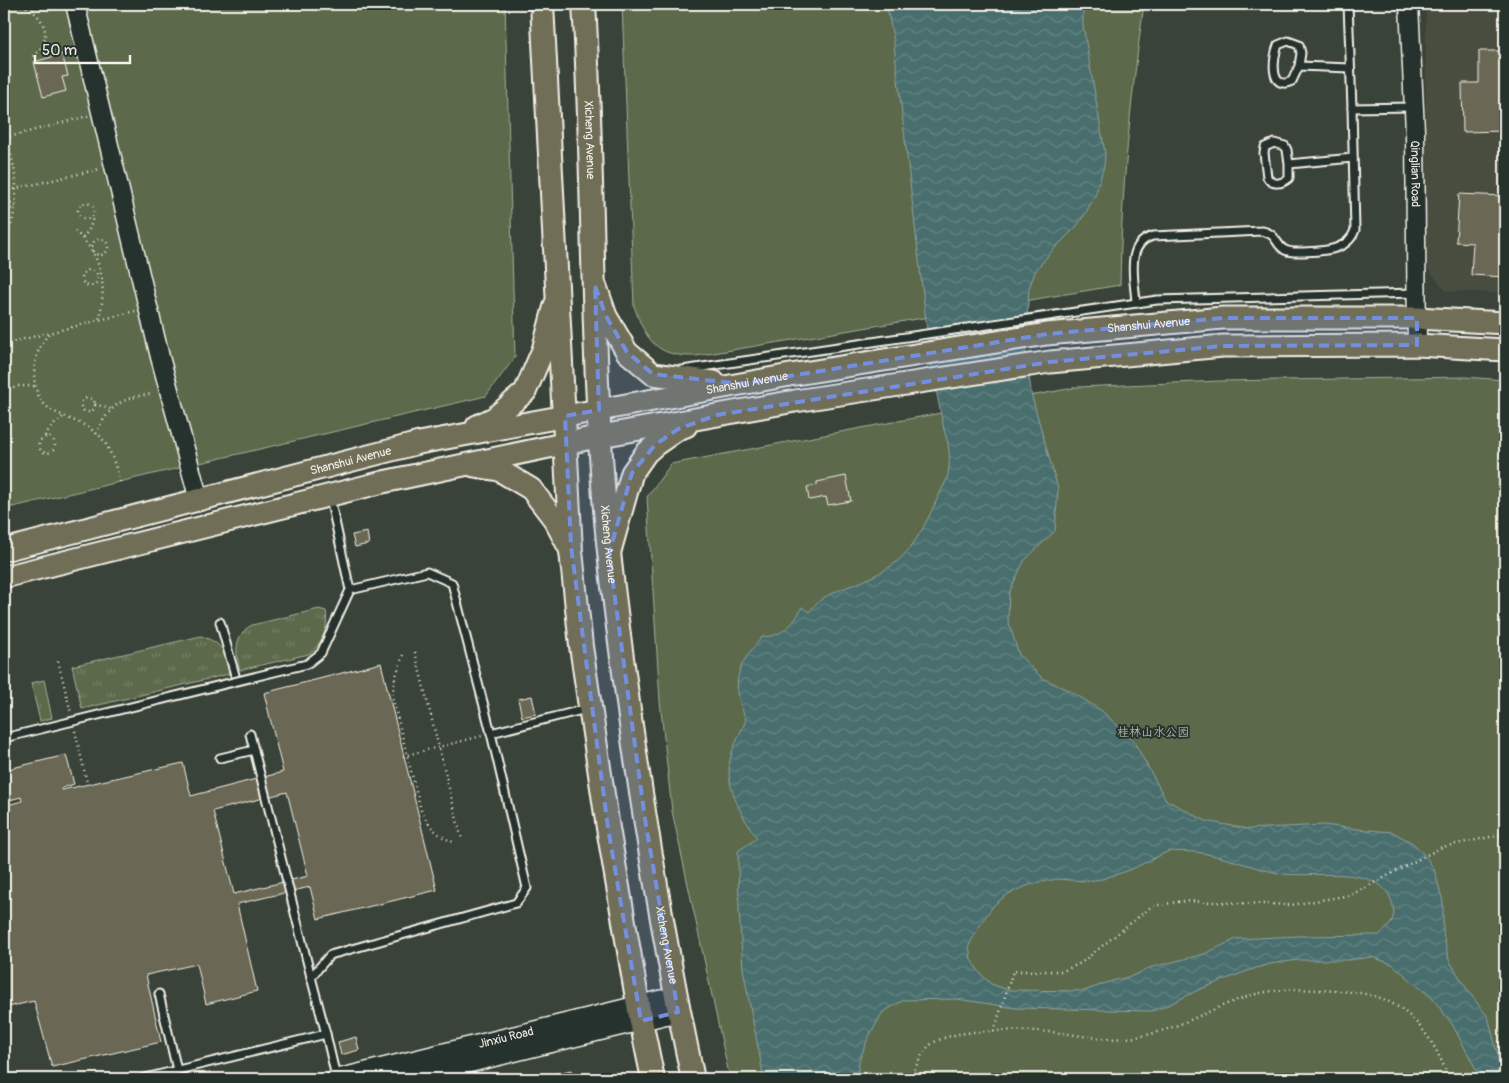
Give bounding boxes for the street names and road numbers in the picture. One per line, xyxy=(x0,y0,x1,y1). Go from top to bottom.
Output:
street label: Xicheng Avenue xyxy=(581,100,598,180)
street label: Qinglian Road xyxy=(1407,140,1423,207)
street label: Shanshui Avenue xyxy=(1107,314,1191,336)
street label: Shanshui Avenue xyxy=(705,368,789,398)
street label: Shanshui Avenue xyxy=(309,443,393,479)
street label: Xicheng Avenue xyxy=(597,505,619,585)
street label: Xicheng Avenue xyxy=(652,905,681,985)
street label: Jinxiu Road xyxy=(477,1024,535,1052)

